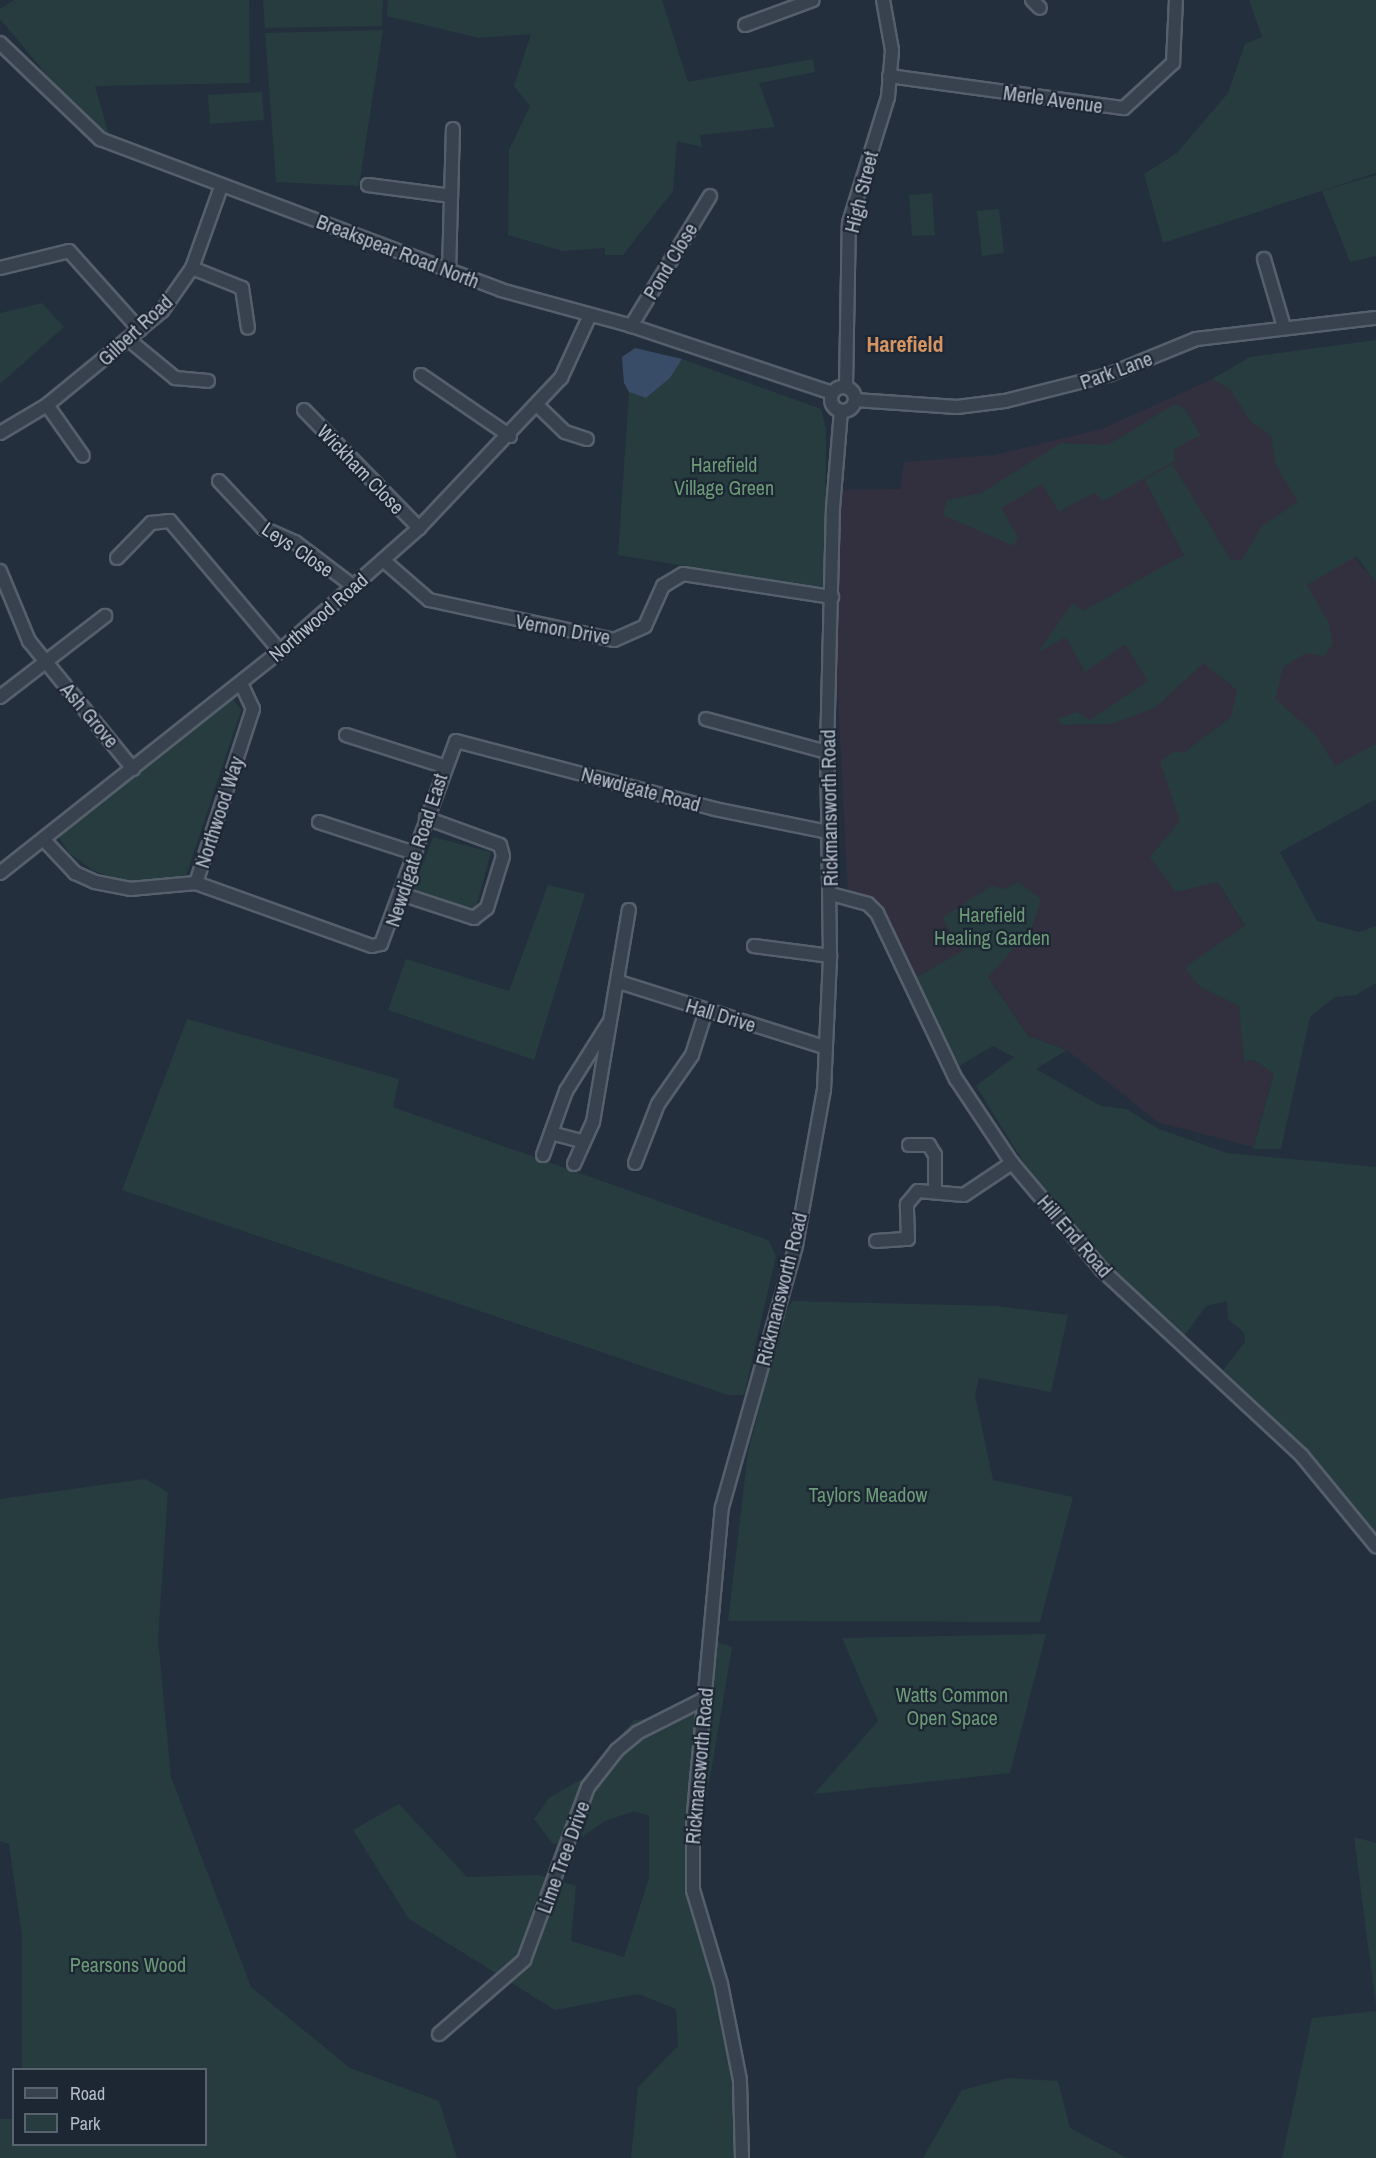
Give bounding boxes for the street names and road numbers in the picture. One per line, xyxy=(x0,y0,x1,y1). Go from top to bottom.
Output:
street label: Merle Avenue xyxy=(1001,80,1105,118)
street label: High Street xyxy=(839,149,883,235)
street label: Breakspear Road North xyxy=(313,209,483,293)
street label: Pond Close xyxy=(638,218,702,304)
street label: Gilbert Road xyxy=(93,290,177,370)
street label: Park Lane xyxy=(1077,346,1155,394)
street label: Wickham Close xyxy=(312,419,410,519)
street label: Leys Close xyxy=(258,516,338,582)
street label: Northwood Road xyxy=(264,568,372,666)
street label: Vernon Drive xyxy=(514,609,612,649)
street label: Ash Grove xyxy=(56,678,124,752)
street label: Rickmansworth Road xyxy=(816,729,842,887)
street label: Northwood Way xyxy=(190,753,248,871)
street label: Newdigate Road xyxy=(579,762,703,816)
street label: Newdigate Road East xyxy=(380,770,452,930)
street label: Hall Drive xyxy=(683,993,759,1037)
street label: Hill End Road xyxy=(1033,1190,1117,1282)
street label: Rickmansworth Road xyxy=(750,1210,812,1368)
street label: Rickmansworth Road xyxy=(680,1687,718,1845)
street label: Lime Tree Drive xyxy=(532,1798,594,1916)

